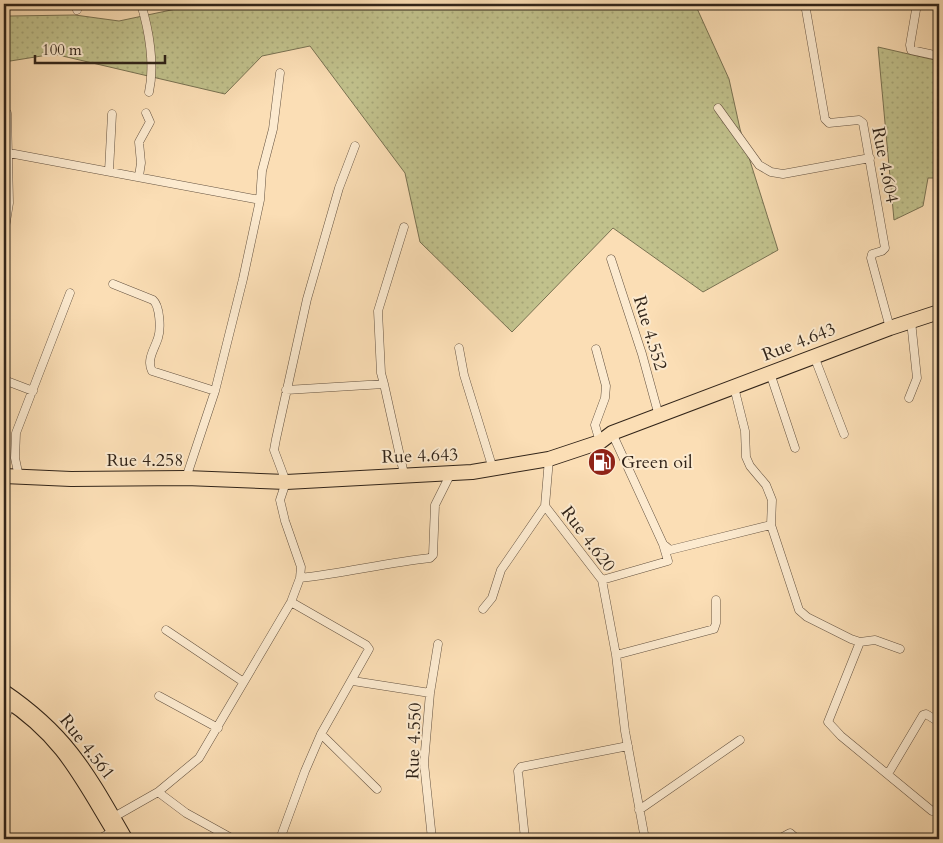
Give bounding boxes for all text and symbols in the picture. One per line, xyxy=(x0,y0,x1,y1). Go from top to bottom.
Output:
scale bar xyxy=(35,32,165,64)
text: 100 m xyxy=(42,40,82,60)
street label: Rue 4.604 xyxy=(865,125,905,205)
street label: Rue 4.552 xyxy=(627,293,673,373)
street label: Rue 4.643 xyxy=(759,317,839,367)
street label: Rue 4.643 xyxy=(381,442,459,470)
fuel station icon: Green oil xyxy=(587,447,617,477)
street label: Rue 4.258 xyxy=(107,448,183,473)
place label: Green oil xyxy=(621,450,693,475)
street label: Rue 4.620 xyxy=(555,501,621,577)
street label: Rue 4.550 xyxy=(400,702,428,780)
street label: Rue 4.561 xyxy=(54,709,120,785)

